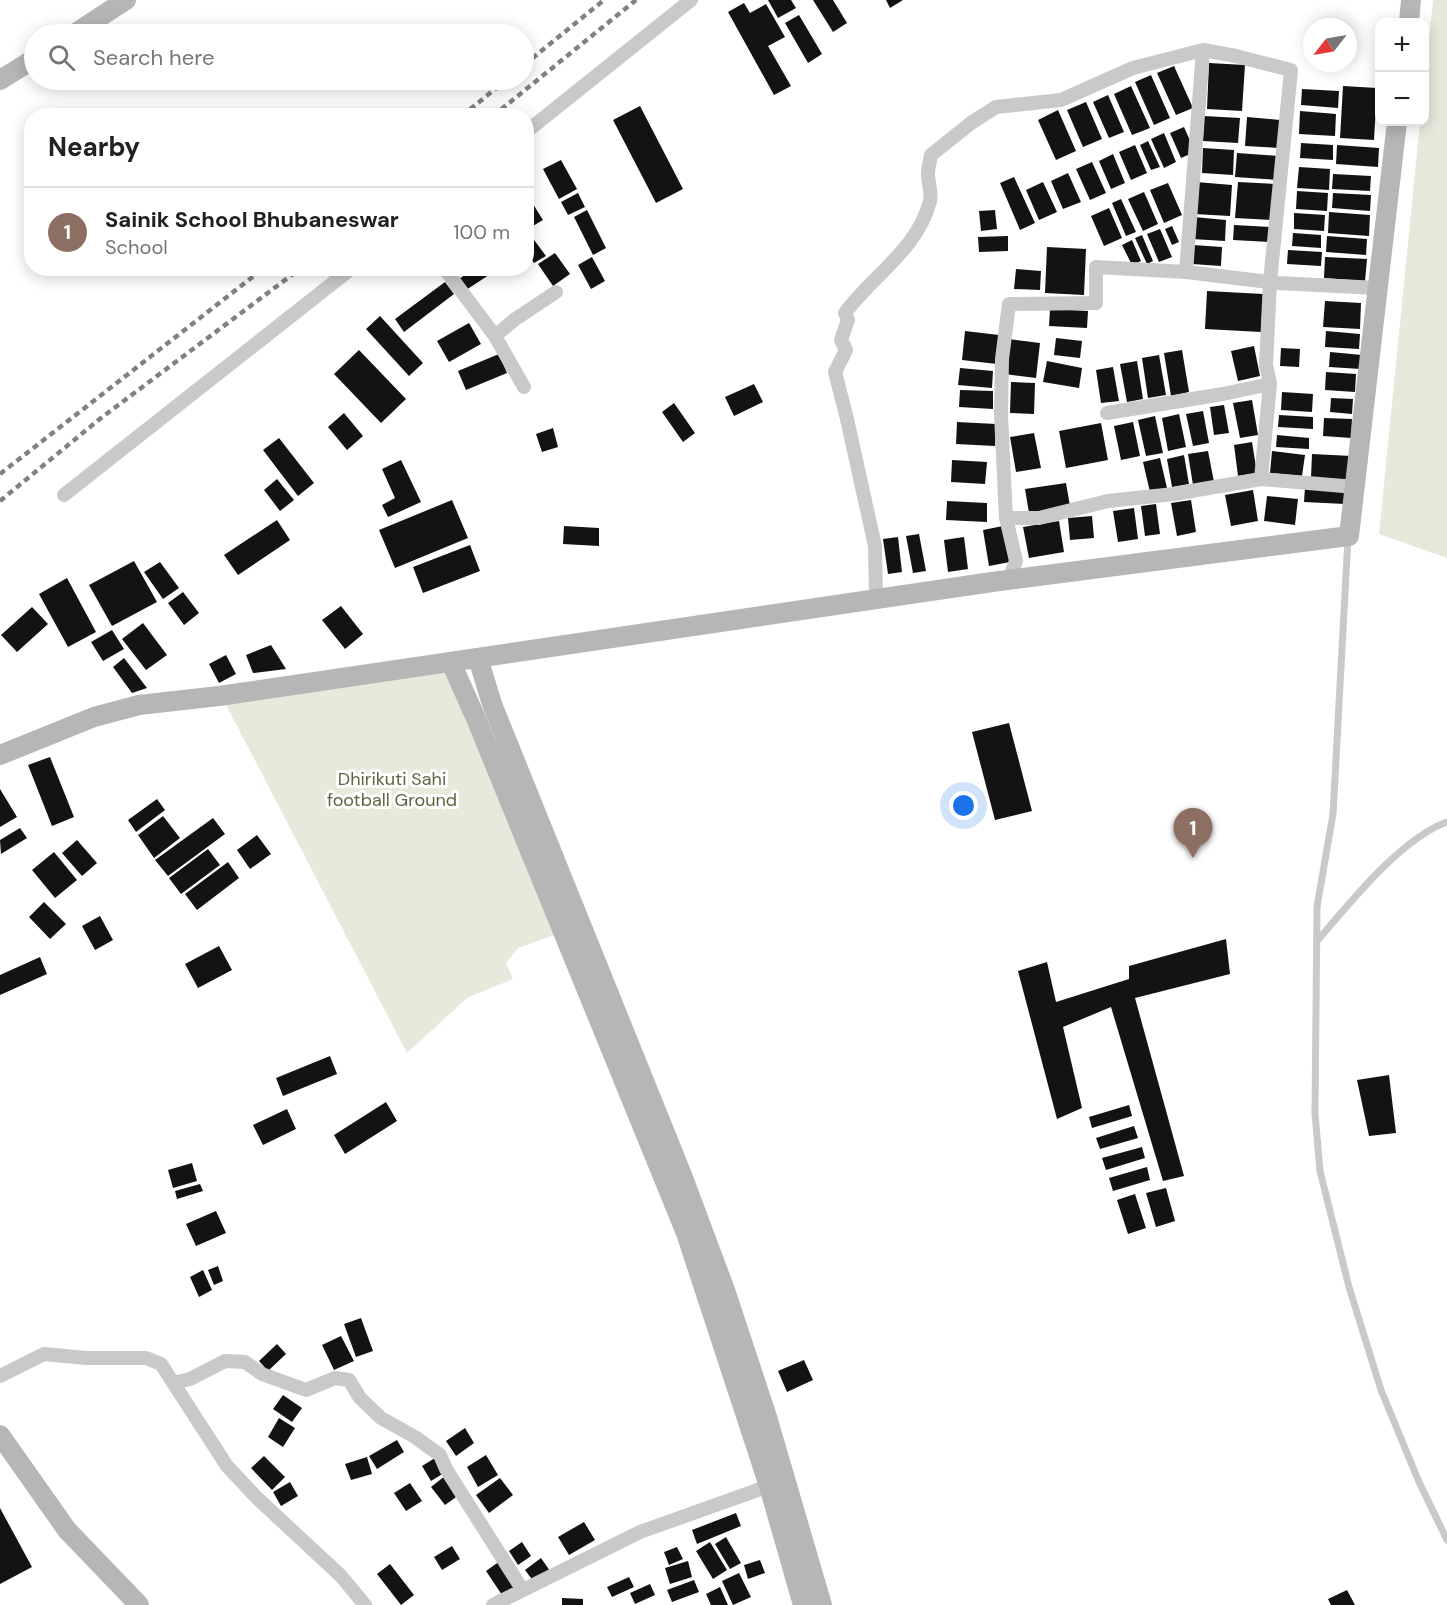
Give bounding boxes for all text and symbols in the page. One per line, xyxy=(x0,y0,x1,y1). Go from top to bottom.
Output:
north arrow xyxy=(1303,18,1357,72)
map controls xyxy=(1375,18,1429,126)
button: + xyxy=(1375,18,1429,72)
search box xyxy=(24,24,534,90)
icon: search xyxy=(45,41,78,74)
text: Search here xyxy=(93,43,214,72)
button: − xyxy=(1375,72,1429,126)
text: Nearby xyxy=(48,130,140,164)
text: Sainik School Bhubaneswar xyxy=(105,205,399,234)
text: 1 xyxy=(64,219,71,245)
text: 100 m xyxy=(453,219,510,245)
text: School xyxy=(105,234,168,260)
park label: Dhirikuti Sahi football Ground xyxy=(327,767,457,812)
your location xyxy=(949,791,978,820)
pin: 1 xyxy=(1174,808,1212,858)

